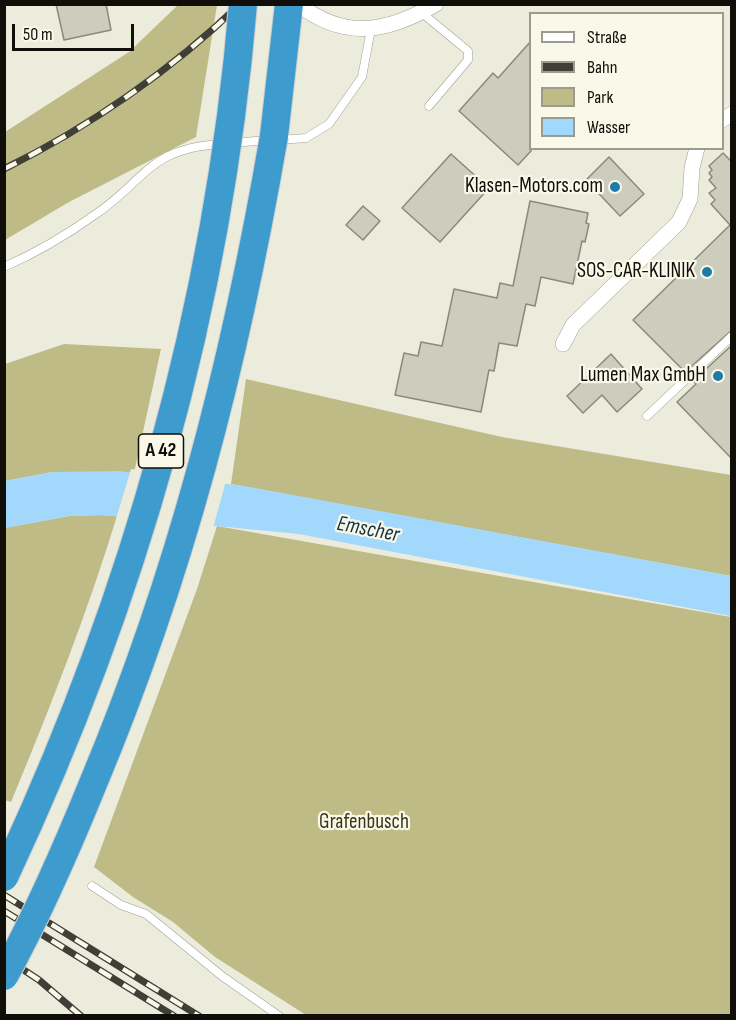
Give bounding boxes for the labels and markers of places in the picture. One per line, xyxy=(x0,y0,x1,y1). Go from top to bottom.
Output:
place label: Klasen-Motors.com xyxy=(465,174,603,200)
marker: Klasen-Motors.com xyxy=(608,180,622,194)
place label: SOS-CAR-KLINIK xyxy=(577,259,695,285)
marker: SOS-CAR-KLINIK xyxy=(700,265,714,279)
place label: Lumen Max GmbH xyxy=(580,363,706,389)
marker: Lumen Max GmbH xyxy=(711,369,725,383)

